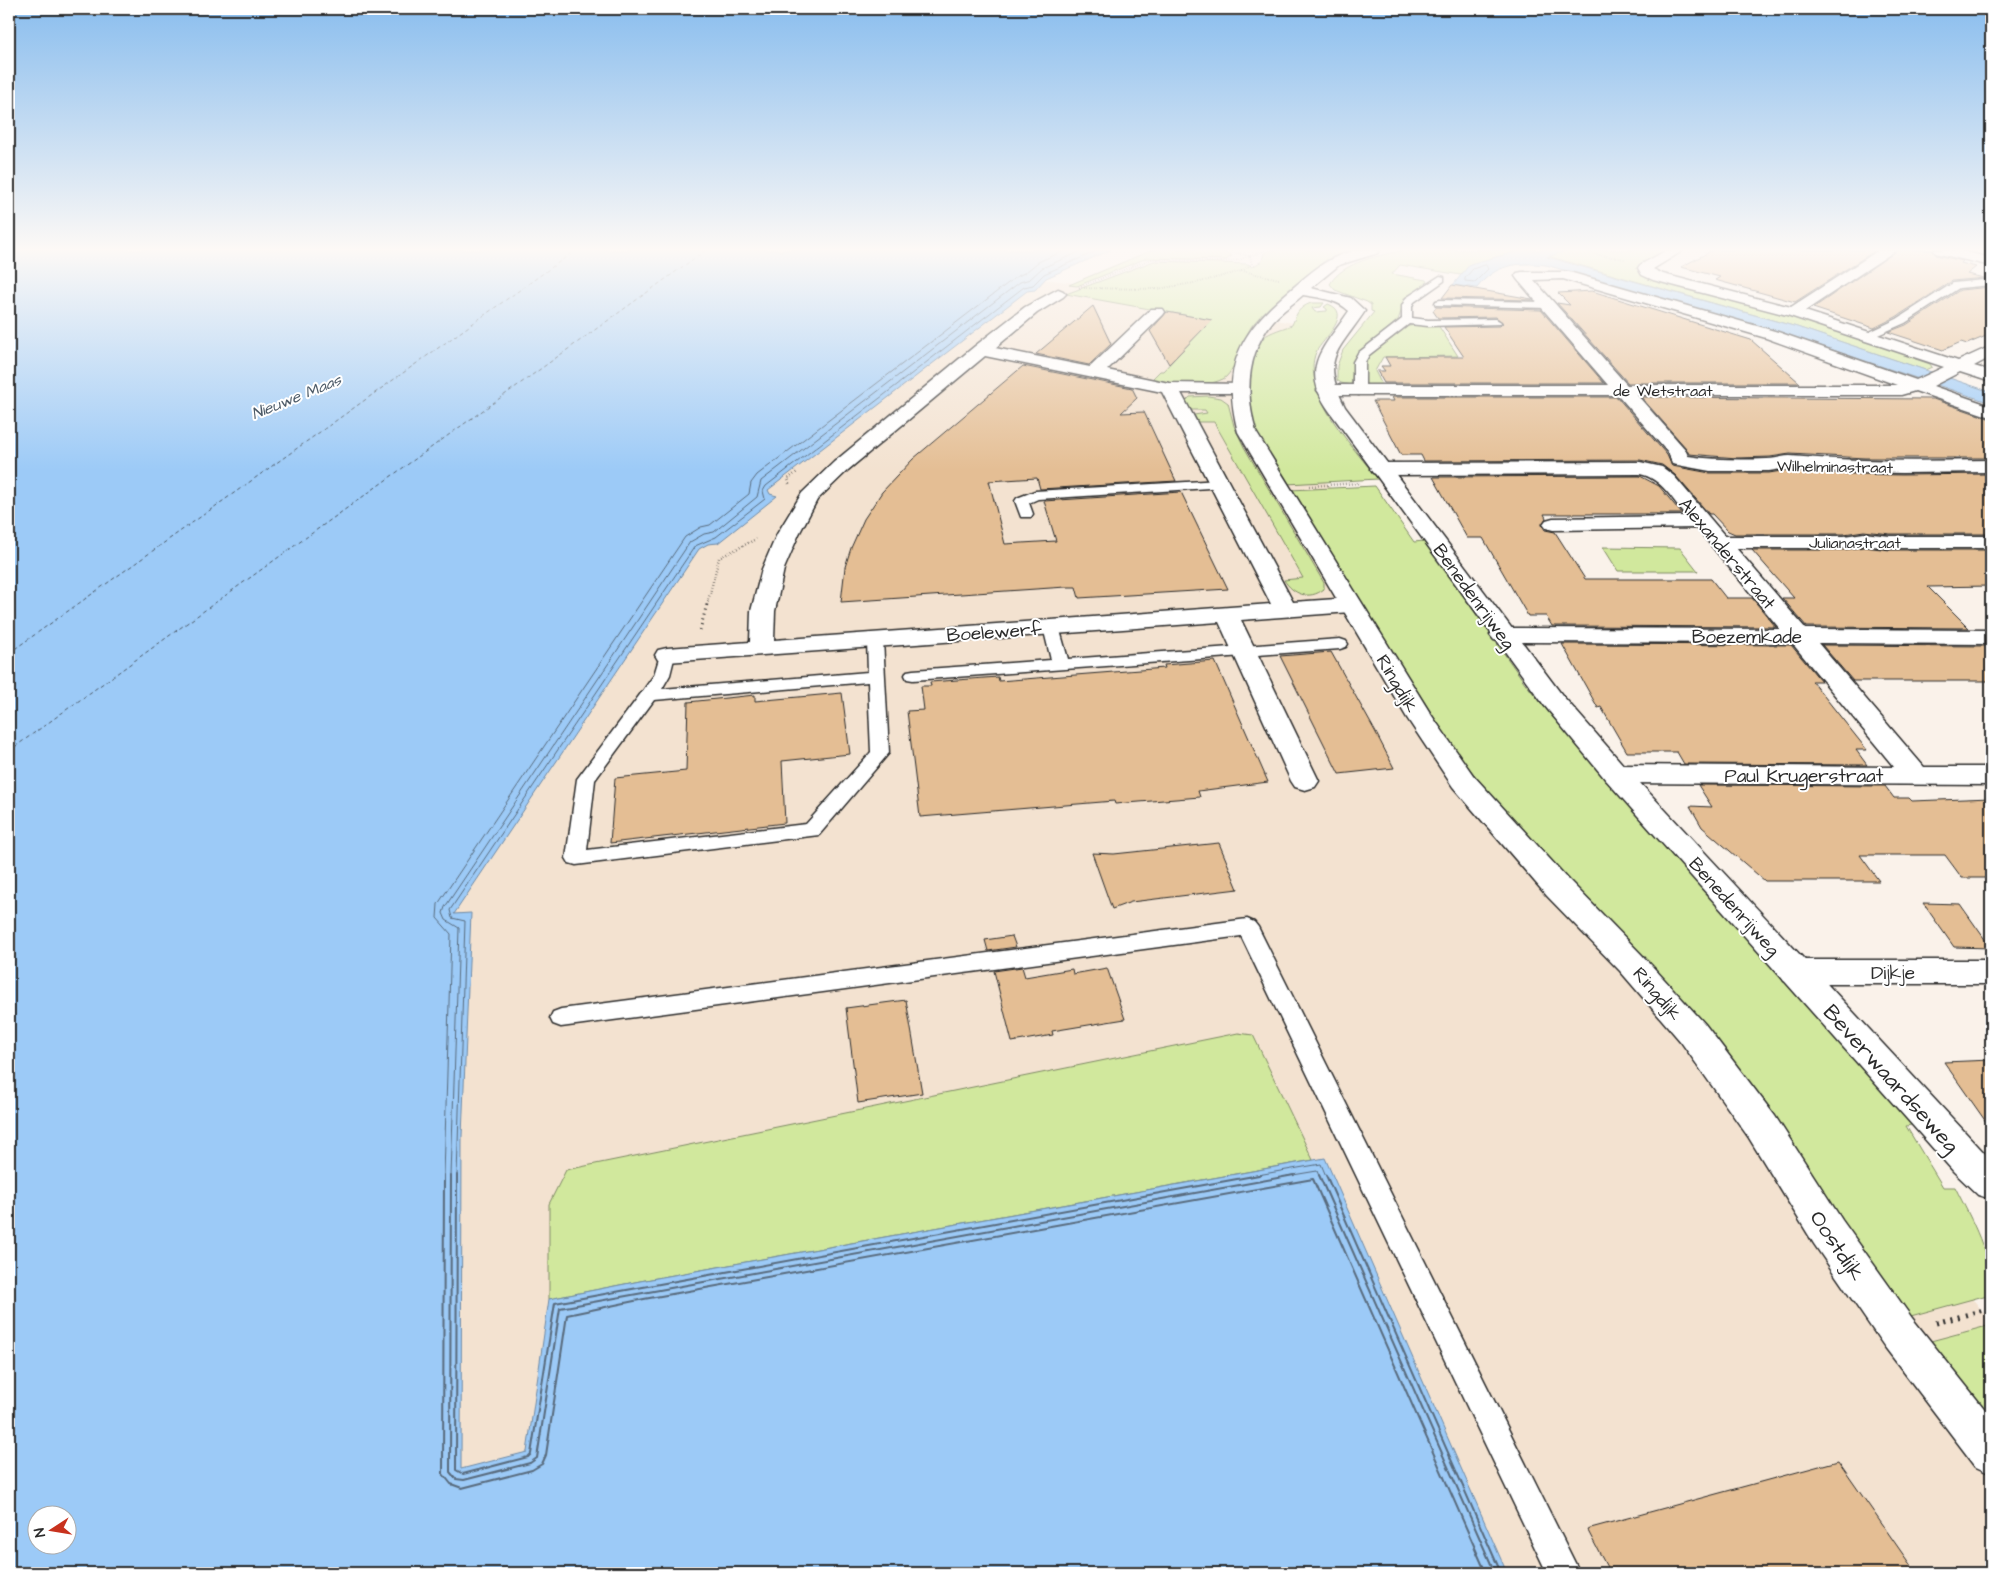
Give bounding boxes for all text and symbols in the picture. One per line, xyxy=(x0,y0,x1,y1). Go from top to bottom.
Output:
water label: Nieuwe Maas xyxy=(248,369,345,425)
street label: de Wetstraat xyxy=(1613,380,1713,402)
street label: Wilhelminastraat xyxy=(1777,455,1894,479)
street label: Alexanderstraat xyxy=(1672,492,1782,616)
street label: Julianastraat xyxy=(1809,532,1901,554)
street label: Benedenrijweg xyxy=(1425,538,1522,656)
street label: Boelewerf xyxy=(946,616,1043,649)
street label: Boezemkade xyxy=(1692,624,1802,651)
street label: Ringdijk xyxy=(1368,650,1425,719)
street label: Paul Krugerstraat xyxy=(1725,763,1884,791)
street label: Benedenrijweg xyxy=(1681,851,1786,963)
street label: Dijkje xyxy=(1871,960,1915,987)
street label: Ringdijk xyxy=(1625,961,1688,1028)
street label: Beverwaardseweg xyxy=(1815,998,1966,1161)
street label: Oostdijk xyxy=(1802,1204,1872,1288)
north arrow xyxy=(28,1504,78,1554)
text: N xyxy=(30,1526,51,1539)

